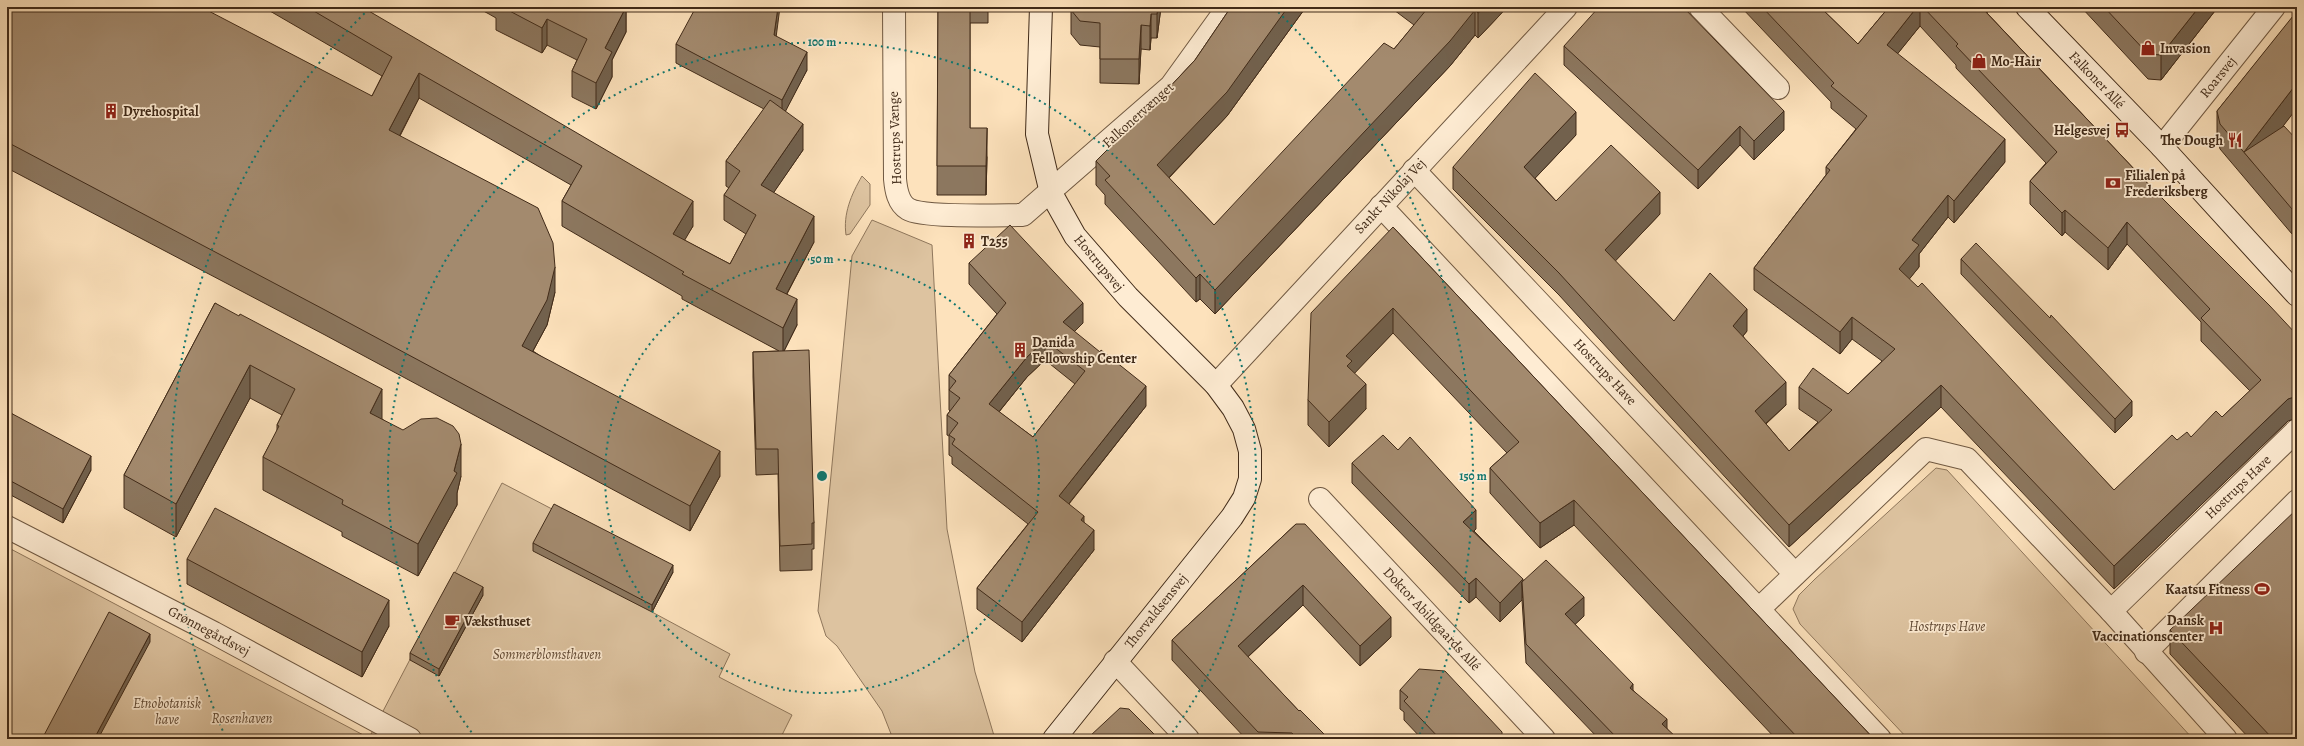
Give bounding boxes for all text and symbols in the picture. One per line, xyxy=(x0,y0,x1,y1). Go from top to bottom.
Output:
text: 100 m xyxy=(808,34,836,50)
shop icon: Invasion xyxy=(2139,39,2157,57)
place label: Invasion xyxy=(2160,39,2211,58)
street label: Falkoner Allé xyxy=(2065,47,2129,113)
shop icon: Mo-Hair xyxy=(1970,52,1988,70)
place label: Mo-Hair xyxy=(1991,52,2041,71)
street label: Roarsvej xyxy=(2195,52,2241,102)
street label: Falkonervænget xyxy=(1098,77,1178,152)
street label: Hostrups Vænge xyxy=(884,91,906,185)
building icon: Dyrehospital xyxy=(102,102,120,120)
place label: Dyrehospital xyxy=(123,102,199,121)
place label: Helgesvej xyxy=(2054,121,2110,140)
bus stop icon: Helgesvej xyxy=(2113,121,2131,139)
place label: The Dough xyxy=(2160,131,2223,150)
restaurant icon: The Dough xyxy=(2226,131,2244,149)
street label: Sankt Nikolaj Vej xyxy=(1350,154,1430,238)
place label: Filialen på Frederiksberg xyxy=(2125,166,2208,201)
bank icon: Filialen på Frederiksberg xyxy=(2104,174,2122,192)
street label: Hostrupsvej xyxy=(1069,230,1129,296)
building icon: T255 xyxy=(960,232,978,250)
place label: T255 xyxy=(981,232,1008,251)
text: 50 m xyxy=(810,251,834,267)
place label: Danida Fellowship Center xyxy=(1032,333,1137,368)
street label: Hostrups Have xyxy=(1569,334,1641,410)
building icon: Danida Fellowship Center xyxy=(1011,341,1029,359)
street label: Hostrups Have xyxy=(2201,451,2275,523)
text: 150 m xyxy=(1459,468,1487,484)
centre of rings xyxy=(815,469,829,483)
street label: Doktor Abildgaards Allé xyxy=(1379,563,1485,675)
street label: Thorvaldsensvej xyxy=(1120,570,1192,652)
place label: Kaatsu Fitness xyxy=(2165,580,2250,599)
sports icon: Kaatsu Fitness xyxy=(2253,580,2271,598)
street label: Grønnegårdsvej xyxy=(165,601,253,661)
place label: Dansk Vaccinationscenter xyxy=(2091,611,2205,646)
cafe icon: Væksthuset xyxy=(443,612,461,630)
place label: Væksthuset xyxy=(463,612,531,631)
park label: Hostrups Have xyxy=(1909,617,1985,636)
hospital icon: Dansk Vaccinationscenter xyxy=(2207,619,2225,637)
park label: Sommerblomsthaven xyxy=(493,645,601,664)
park label: Etnobotanisk have xyxy=(133,694,201,729)
park label: Rosenhaven xyxy=(211,709,273,728)

